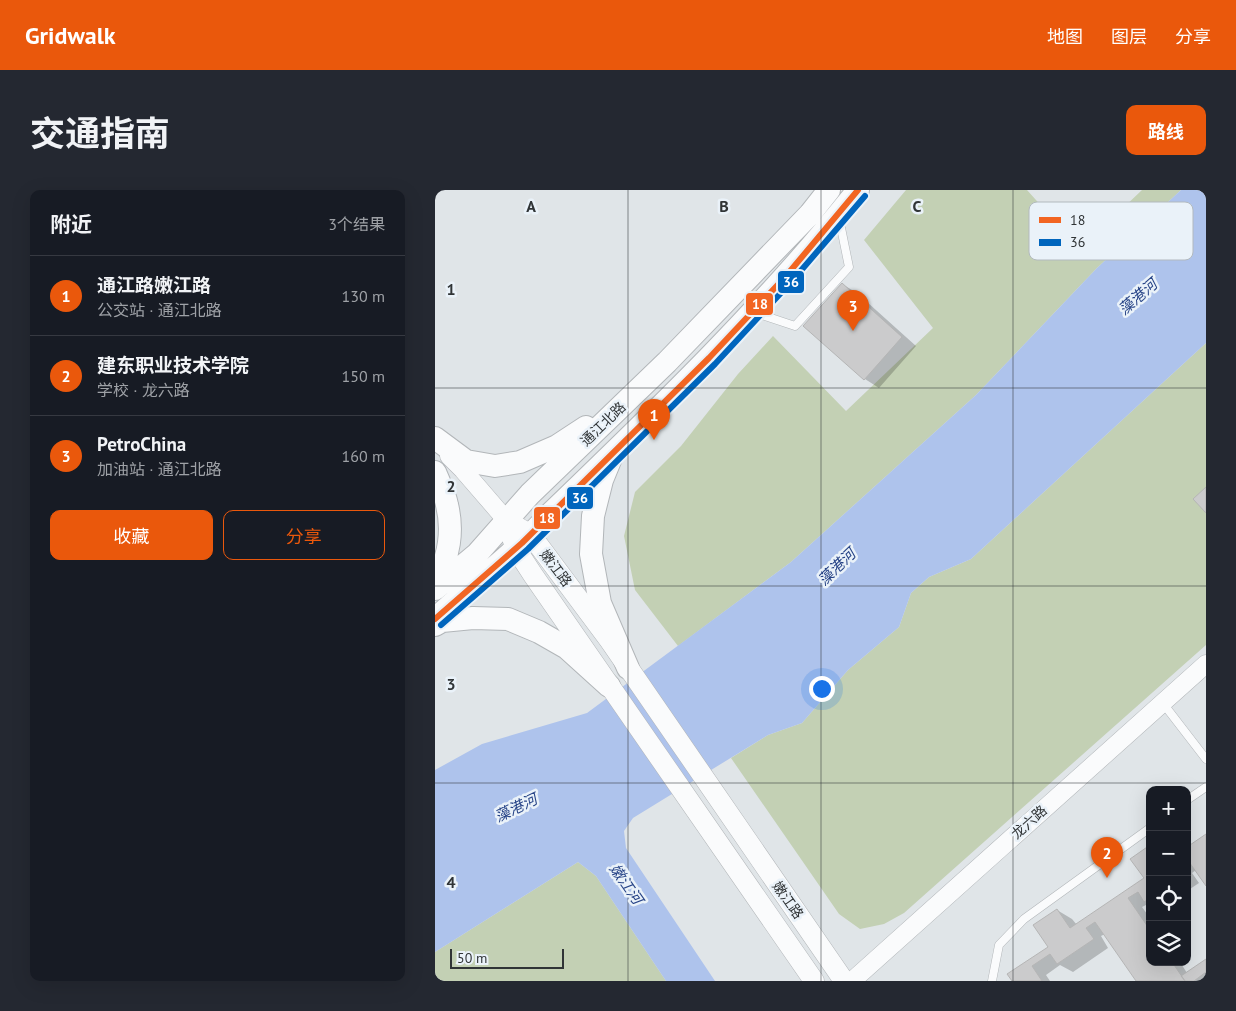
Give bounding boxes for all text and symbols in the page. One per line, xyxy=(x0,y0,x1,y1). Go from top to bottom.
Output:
text: Gridwalk xyxy=(25,20,115,51)
text: 地图 xyxy=(1047,25,1083,48)
text: 图层 xyxy=(1111,25,1147,48)
text: 分享 xyxy=(1175,25,1211,48)
button: 路线 xyxy=(1126,105,1206,155)
text: 交通指南 xyxy=(30,110,170,156)
text: A xyxy=(526,196,536,216)
text: B xyxy=(719,196,729,216)
text: C xyxy=(913,196,922,216)
legend xyxy=(1029,202,1193,260)
text: 附近 xyxy=(50,211,92,238)
text: 18 xyxy=(1070,211,1085,229)
text: 3个结果 xyxy=(328,214,385,234)
text: 36 xyxy=(1070,233,1085,251)
line badge: 36 xyxy=(777,270,805,294)
text: 通江路嫩江路 xyxy=(97,273,211,297)
text: 36 xyxy=(783,273,799,291)
water label: 藻港河 xyxy=(1114,273,1163,319)
text: 1 xyxy=(446,279,456,299)
text: 1 xyxy=(61,286,71,306)
text: 130 m xyxy=(342,286,385,306)
pin: 3 xyxy=(837,290,869,331)
line badge: 18 xyxy=(745,292,774,316)
text: 18 xyxy=(752,295,768,313)
text: 公交站 · 通江北路 xyxy=(97,300,222,320)
text: 建东职业技术学院 xyxy=(97,353,249,377)
text: 2 xyxy=(61,366,71,386)
text: 150 m xyxy=(342,366,385,386)
text: 学校 · 龙六路 xyxy=(97,380,190,400)
street label: 通江北路 xyxy=(577,398,629,450)
pin: 1 xyxy=(638,399,670,440)
text: PetroChina xyxy=(97,432,186,456)
text: 3 xyxy=(61,446,71,466)
text: 160 m xyxy=(342,446,385,466)
text: 加油站 · 通江北路 xyxy=(97,459,222,479)
text: 2 xyxy=(446,476,456,496)
line badge: 36 xyxy=(566,486,594,510)
text: 36 xyxy=(572,489,588,507)
line badge: 18 xyxy=(533,506,561,530)
text: 18 xyxy=(539,509,555,527)
button: 收藏 xyxy=(50,510,213,560)
button: 分享 xyxy=(223,510,385,560)
water label: 藻港河 xyxy=(814,542,862,589)
street label: 嫩江路 xyxy=(536,546,576,590)
text: 3 xyxy=(446,674,456,694)
your location xyxy=(809,676,835,702)
map controls xyxy=(1146,786,1191,966)
button: + xyxy=(1146,786,1191,831)
water label: 藻港河 xyxy=(491,788,543,826)
street label: 龙六路 xyxy=(1007,801,1051,843)
button: − xyxy=(1146,831,1191,876)
pin: 2 xyxy=(1091,837,1123,878)
water label: 嫩江河 xyxy=(606,860,649,910)
text: 4 xyxy=(446,872,456,892)
button: locate xyxy=(1146,876,1191,921)
street label: 嫩江路 xyxy=(769,878,807,922)
button: layers xyxy=(1146,921,1191,966)
scale bar xyxy=(450,946,564,969)
text: 50 m xyxy=(457,949,487,967)

